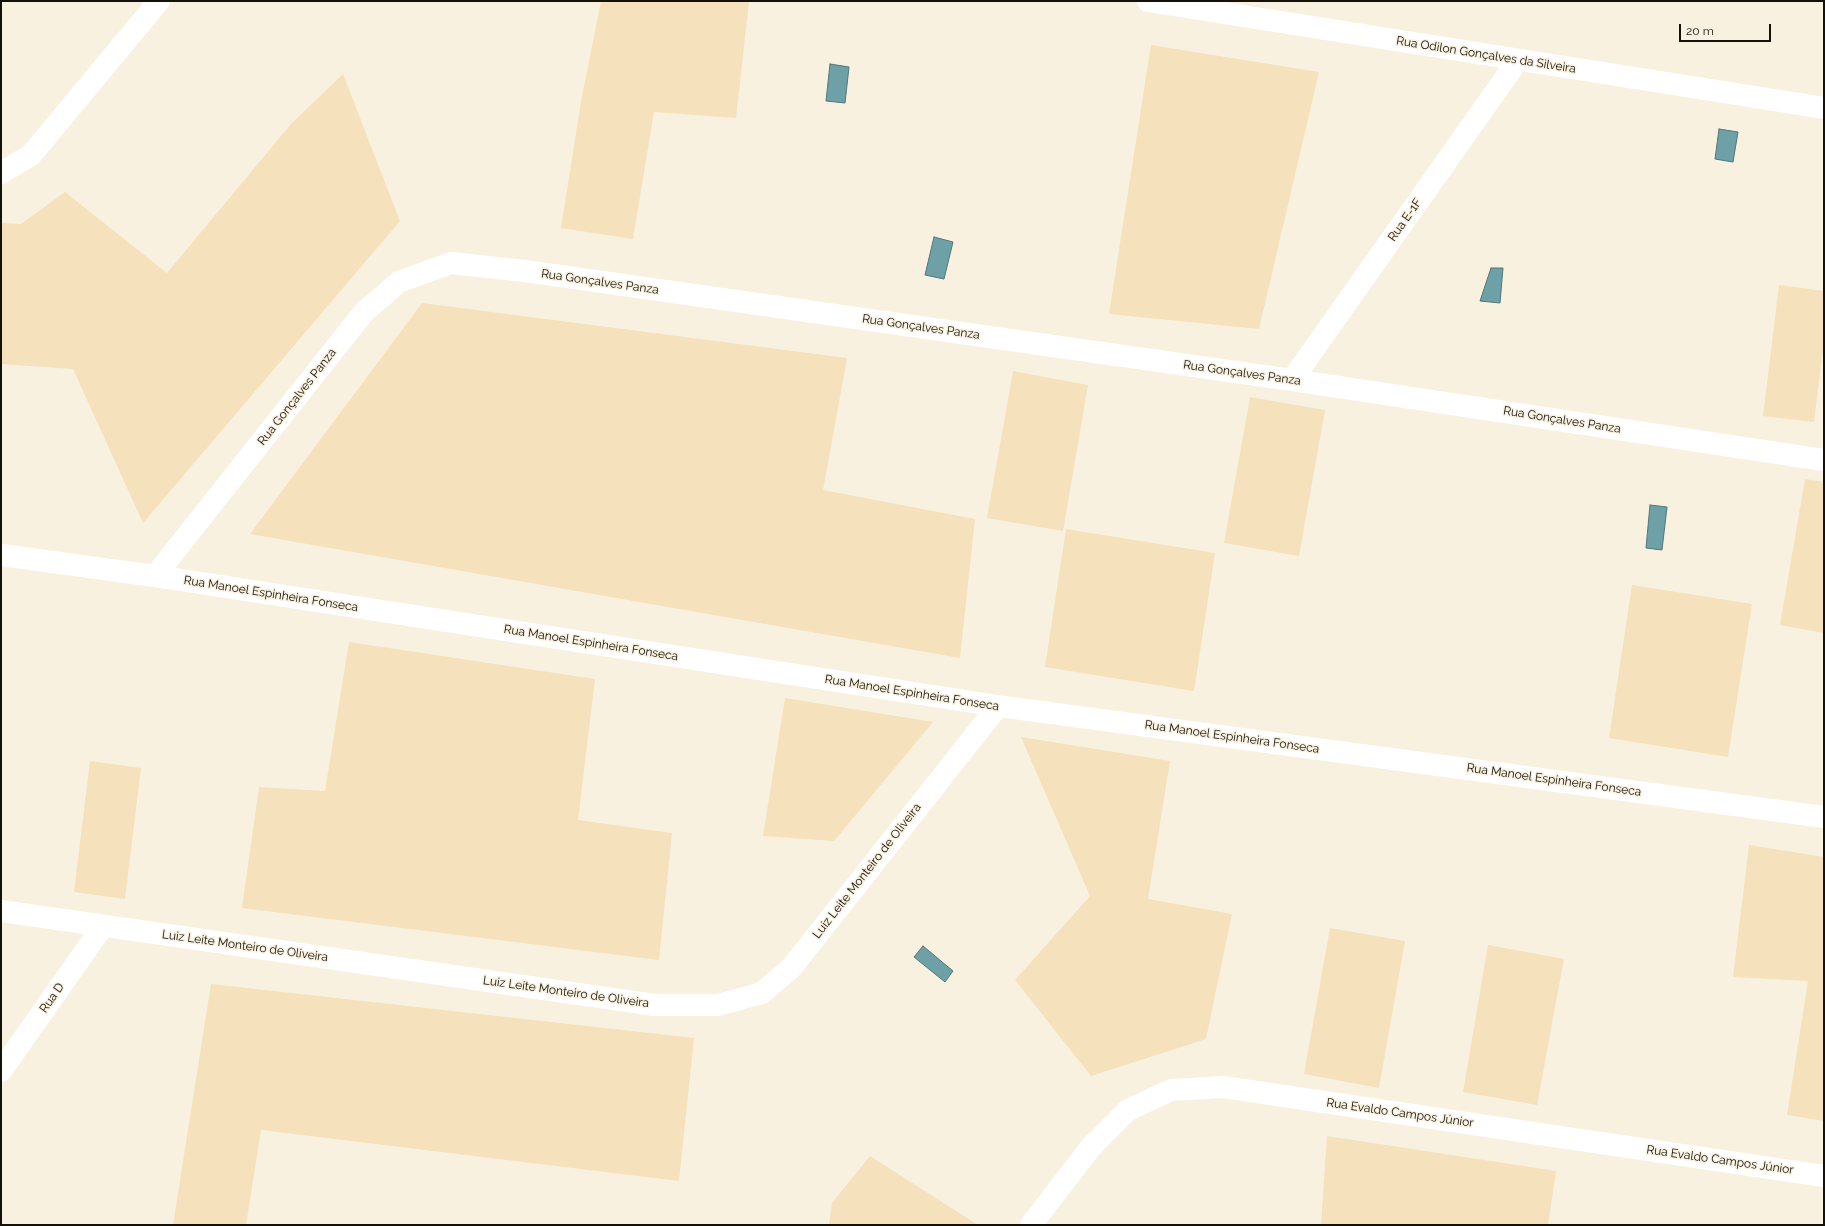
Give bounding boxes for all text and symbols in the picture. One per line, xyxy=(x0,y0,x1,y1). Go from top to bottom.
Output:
scale bar xyxy=(1681,16,1773,42)
text: 20 m xyxy=(1686,24,1714,38)
street label: Rua Odilon Gonçalves da Silveira xyxy=(1395,34,1577,76)
street label: Rua E-1F xyxy=(1385,196,1425,244)
street label: Rua Gonçalves Panza xyxy=(540,267,660,297)
street label: Rua Gonçalves Panza xyxy=(861,312,981,342)
street label: Rua Gonçalves Panza xyxy=(255,346,339,448)
street label: Rua Gonçalves Panza xyxy=(1182,358,1302,388)
street label: Rua Gonçalves Panza xyxy=(1502,404,1622,436)
street label: Rua Manoel Espinheira Fonseca xyxy=(183,573,359,615)
street label: Rua Manoel Espinheira Fonseca xyxy=(503,622,679,664)
street label: Rua Manoel Espinheira Fonseca xyxy=(824,672,1000,714)
street label: Rua Manoel Espinheira Fonseca xyxy=(1144,718,1320,756)
street label: Rua Manoel Espinheira Fonseca xyxy=(1466,761,1642,799)
street label: Luiz Leite Monteiro de Oliveira xyxy=(810,801,924,941)
street label: Luiz Leite Monteiro de Oliveira xyxy=(161,927,329,965)
street label: Luiz Leite Monteiro de Oliveira xyxy=(482,973,650,1011)
street label: Rua D xyxy=(37,980,67,1016)
street label: Rua Evaldo Campos Júnior xyxy=(1326,1096,1474,1130)
street label: Rua Evaldo Campos Júnior xyxy=(1646,1143,1794,1177)

